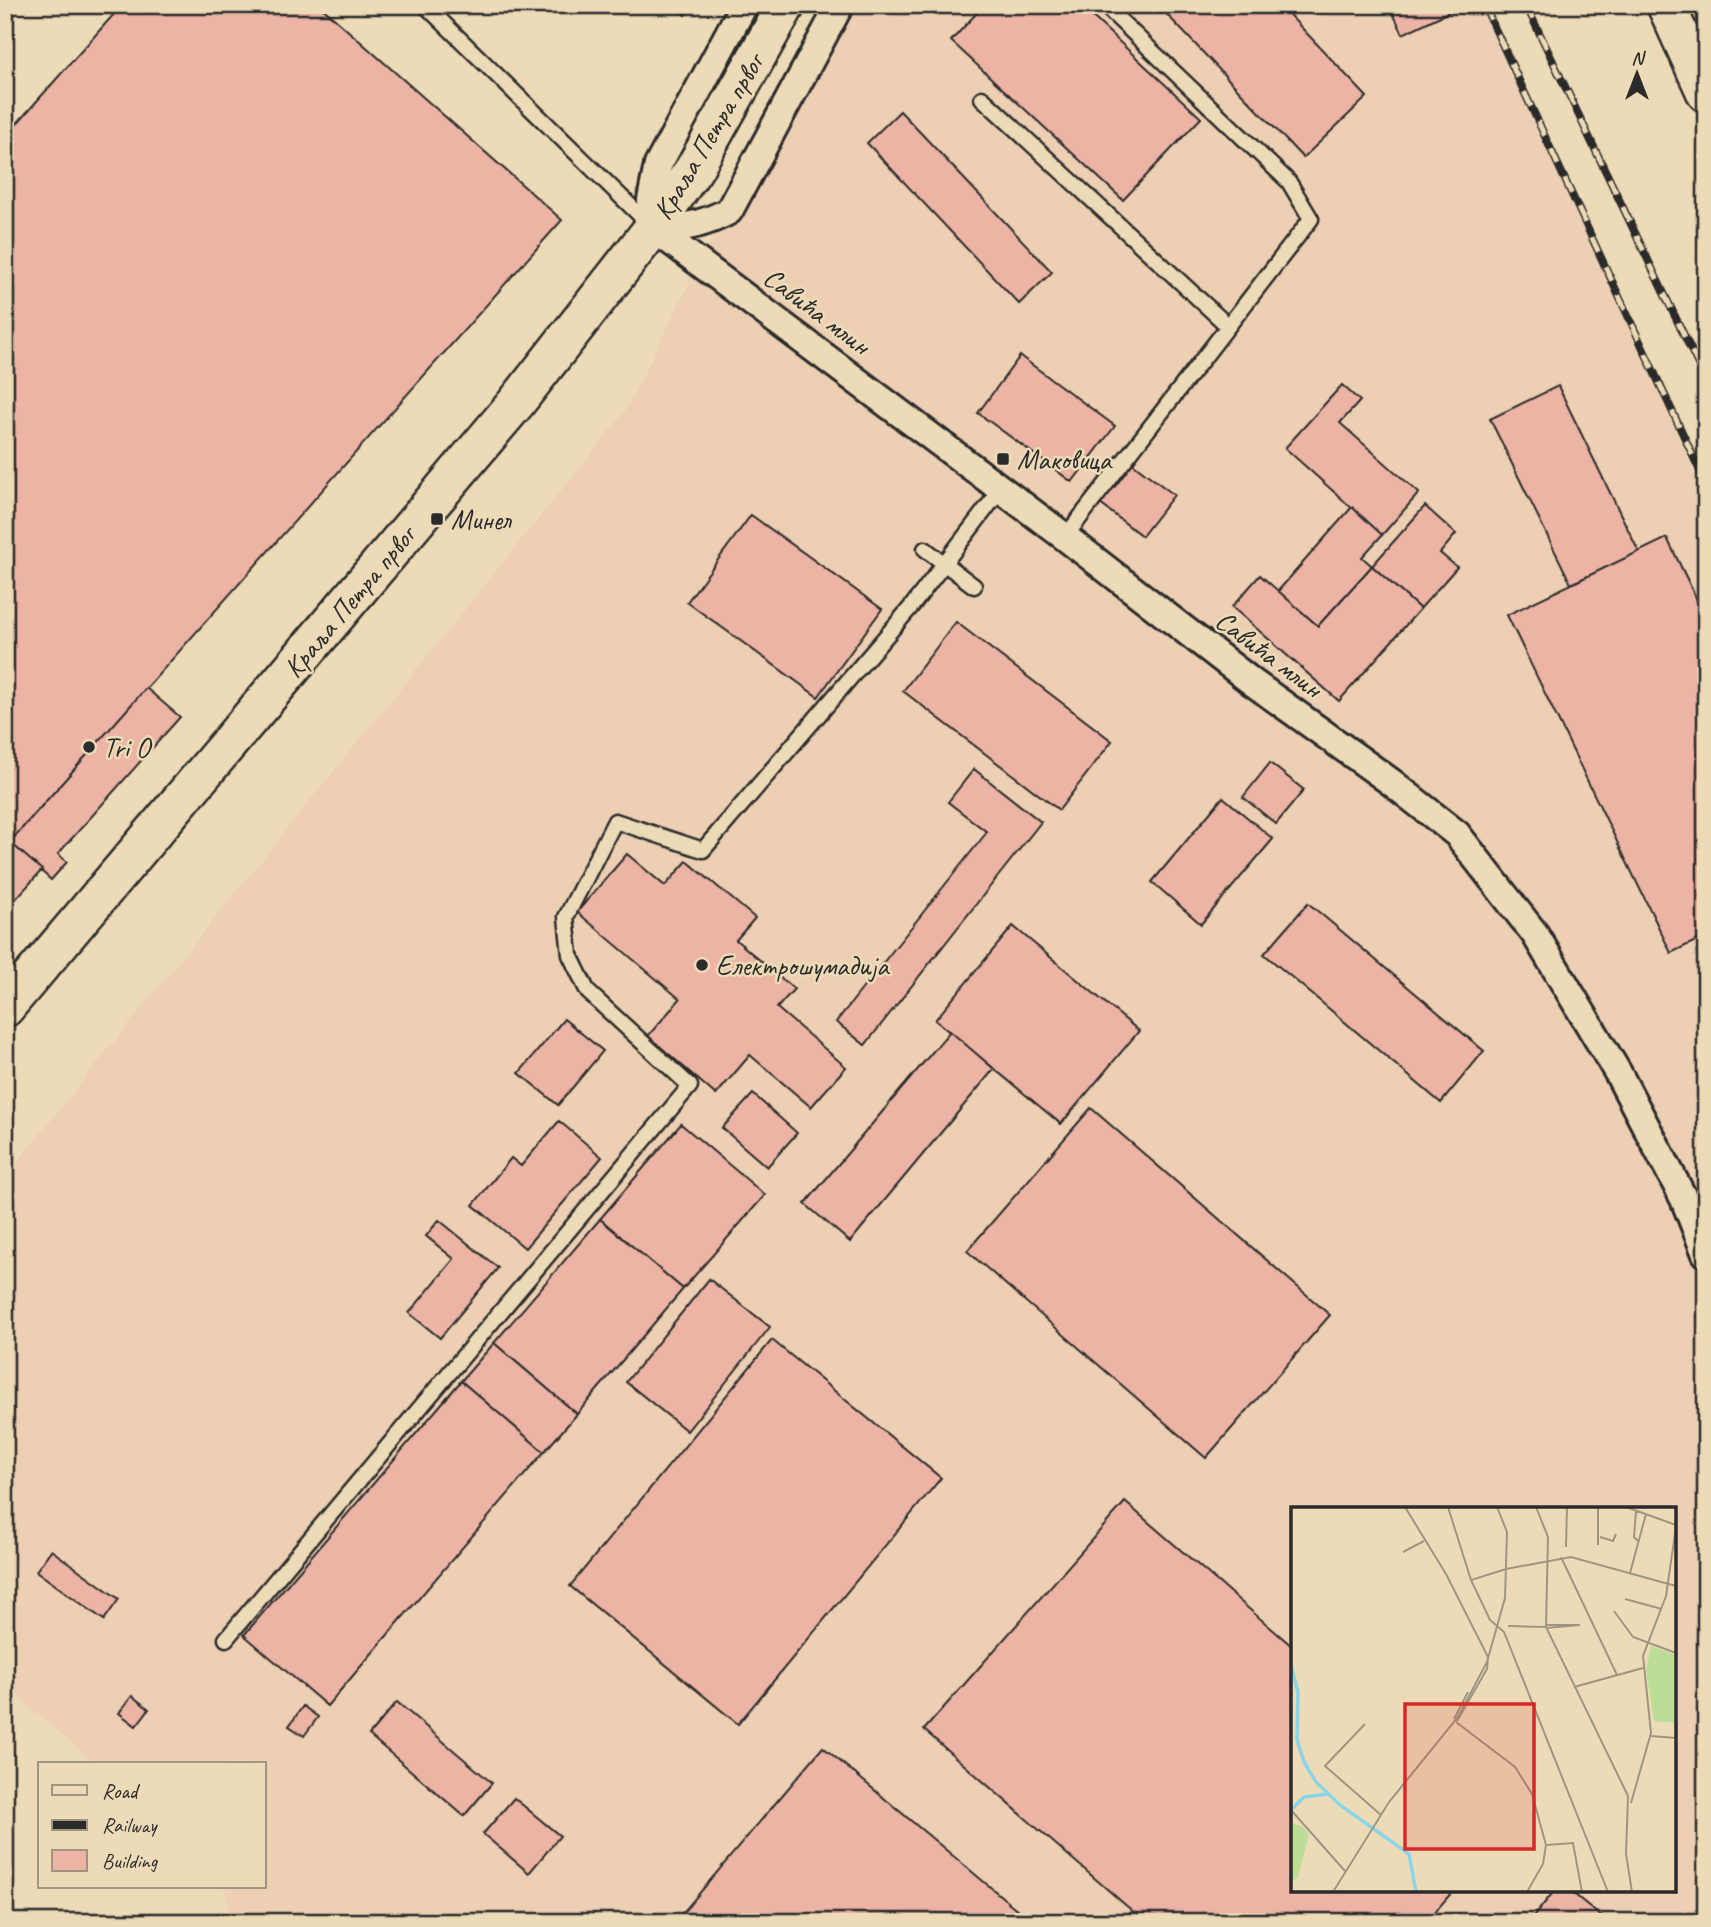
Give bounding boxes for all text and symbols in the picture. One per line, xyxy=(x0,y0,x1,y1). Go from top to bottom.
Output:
north arrow xyxy=(1602,38,1672,108)
street label: Краља Петра првог xyxy=(645,45,773,226)
text: N xyxy=(1631,46,1646,70)
street label: Савића млин xyxy=(757,260,879,364)
place label: Маковица xyxy=(1017,442,1113,477)
marker: Маковица xyxy=(995,451,1011,467)
place label: Минел xyxy=(451,502,512,537)
marker: Минел xyxy=(429,511,445,527)
street label: Краља Петра првог xyxy=(276,517,425,685)
street label: Савића млин xyxy=(1209,603,1331,707)
place label: Tri O xyxy=(103,730,153,765)
marker: Tri O xyxy=(81,739,97,755)
place label: Електрошумадија xyxy=(716,948,890,983)
marker: Електрошумадија xyxy=(694,957,710,973)
inset map xyxy=(1291,1507,1676,1892)
legend xyxy=(38,1762,266,1888)
text: Road xyxy=(102,1778,141,1804)
text: Railway xyxy=(102,1812,158,1838)
text: Building xyxy=(102,1848,159,1874)

